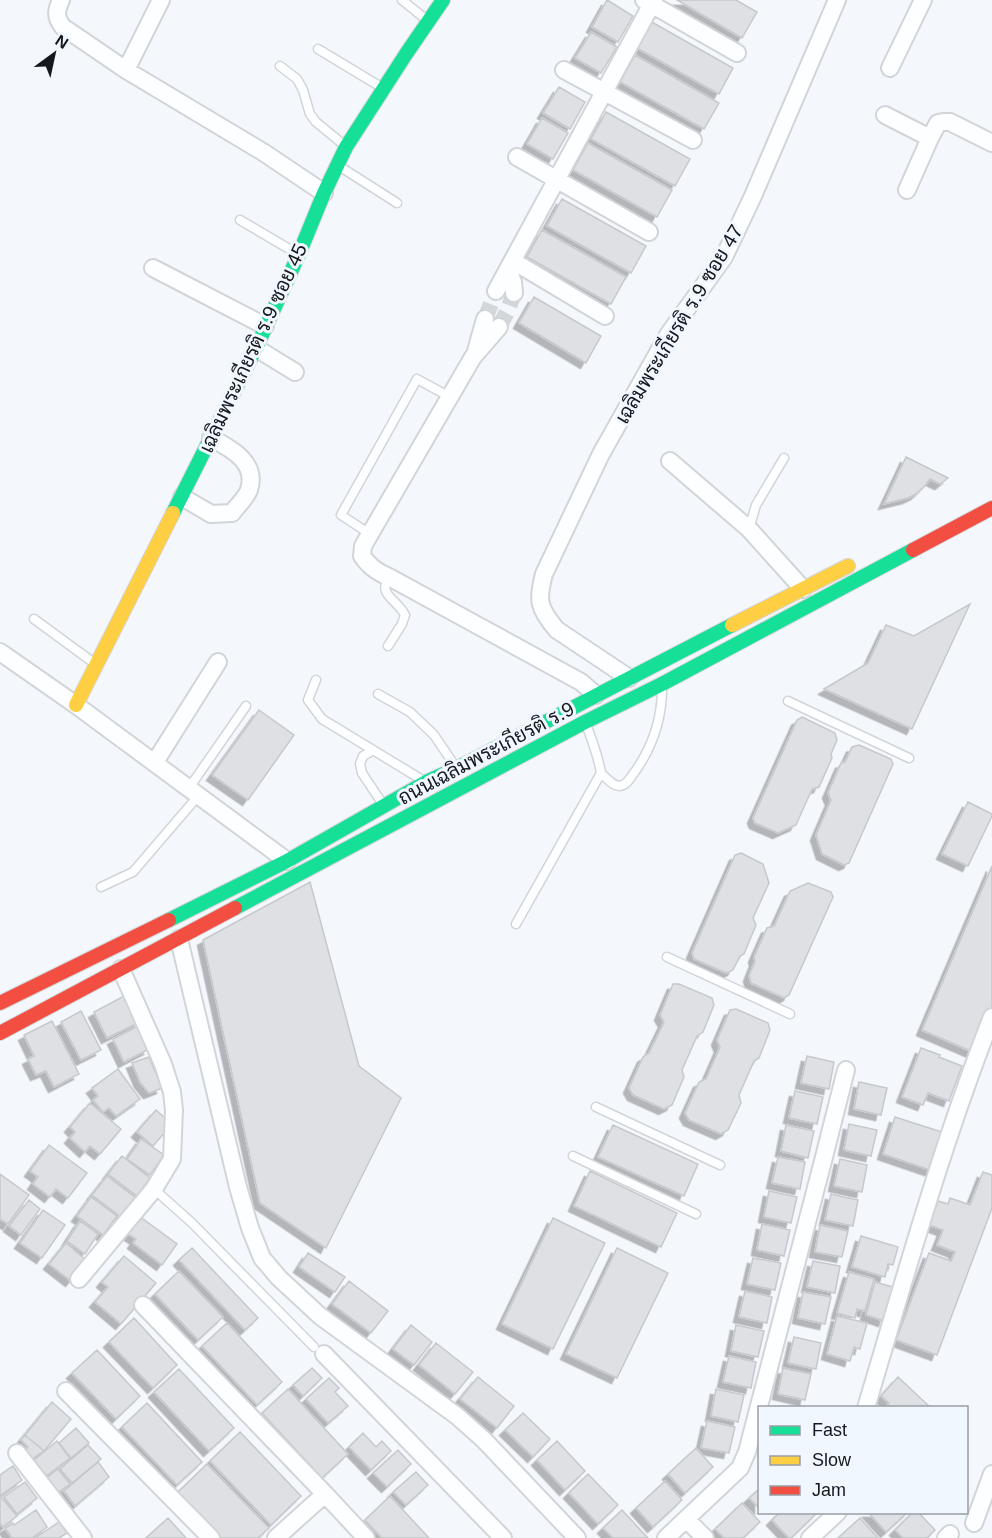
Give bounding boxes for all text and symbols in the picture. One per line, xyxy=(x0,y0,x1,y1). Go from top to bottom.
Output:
north arrow xyxy=(24,24,84,84)
text: N xyxy=(52,32,71,52)
street label: เฉลิมพระเกียรติ ร.9 ซอย 47 xyxy=(609,220,747,427)
street label: เฉลิมพระเกียรติ ร.9 ซอย 45 xyxy=(193,239,311,456)
street label: ถนนเฉลิมพระเกียรติ ร.9 xyxy=(393,695,578,809)
legend xyxy=(758,1406,968,1514)
text: Fast xyxy=(812,1420,847,1440)
text: Slow xyxy=(812,1450,852,1470)
text: Jam xyxy=(812,1480,846,1500)

